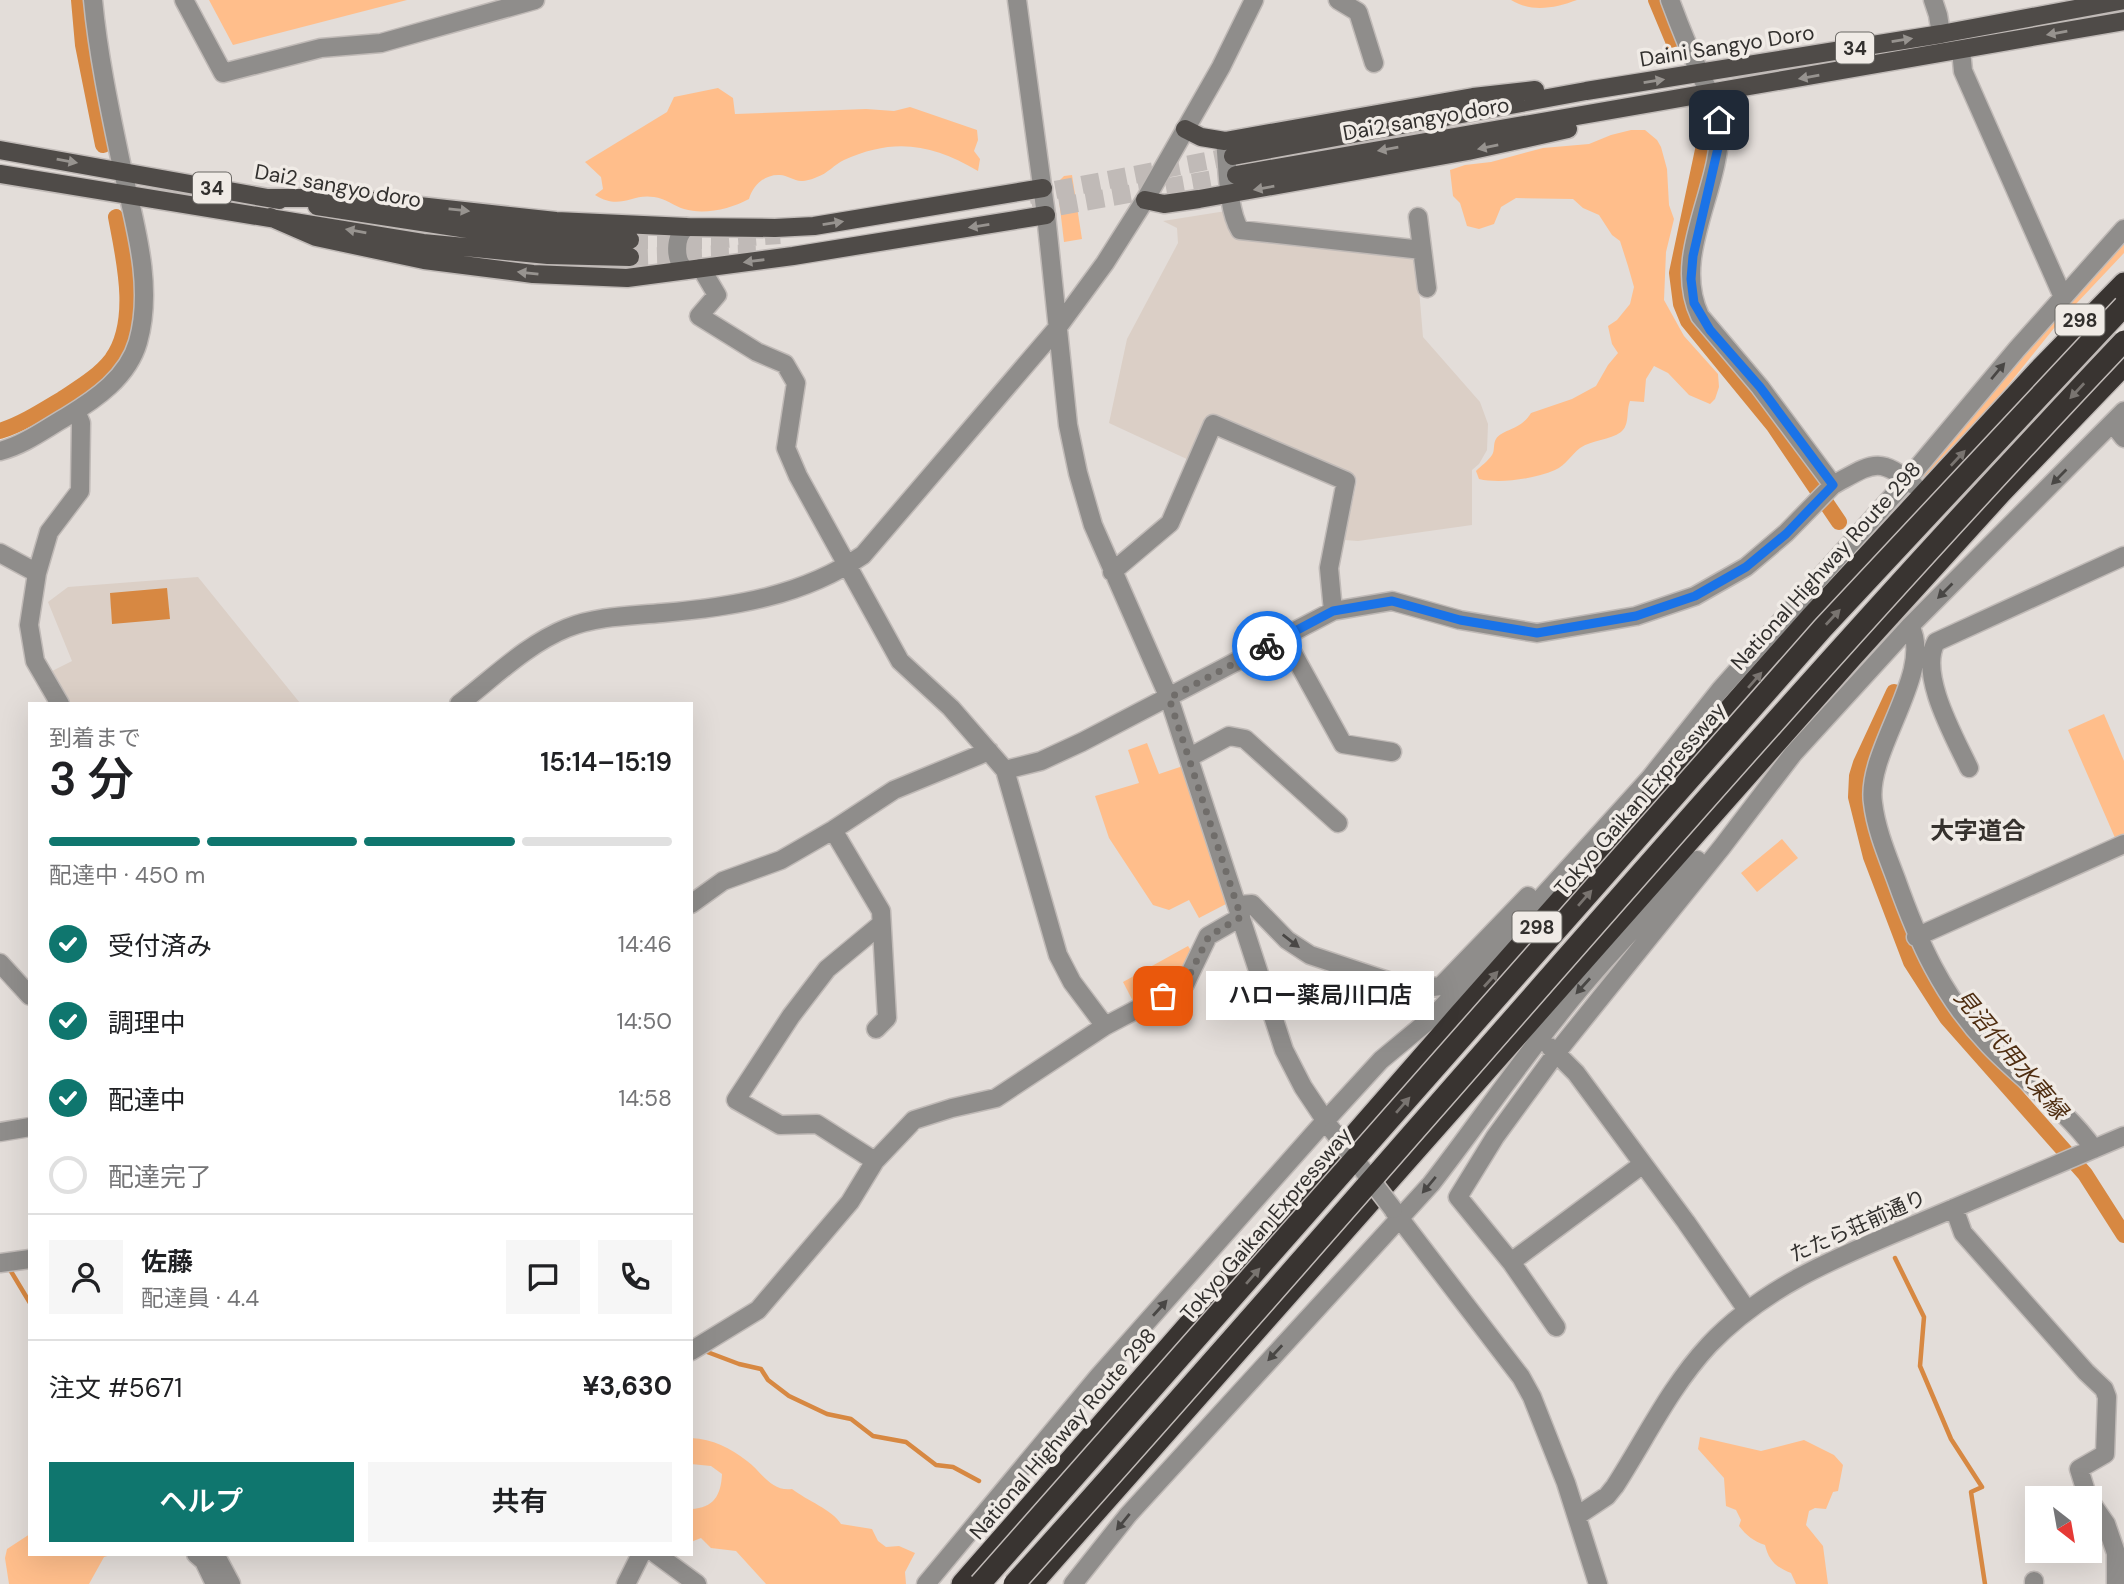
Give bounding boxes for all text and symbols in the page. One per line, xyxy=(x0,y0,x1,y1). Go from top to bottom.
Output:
street label: Daini Sangyo Doro xyxy=(1638,18,1816,74)
one-way arrow xyxy=(2046,28,2068,39)
road number: 34 xyxy=(1836,32,1874,64)
one-way arrow xyxy=(1891,34,1913,45)
one-way arrow xyxy=(1798,72,1820,83)
one-way arrow xyxy=(1643,75,1665,86)
pin xyxy=(1689,90,1749,150)
street label: Dai2 sangyo doro xyxy=(1341,91,1511,147)
icon: home xyxy=(1700,101,1738,139)
one-way arrow xyxy=(1477,142,1499,153)
one-way arrow xyxy=(1376,144,1398,155)
one-way arrow xyxy=(56,156,78,167)
street label: Dai2 sangyo doro xyxy=(253,158,423,214)
road number: 34 xyxy=(193,172,231,204)
one-way arrow xyxy=(1253,183,1275,194)
one-way arrow xyxy=(449,205,471,216)
one-way arrow xyxy=(822,217,844,228)
one-way arrow xyxy=(968,221,990,232)
one-way arrow xyxy=(345,225,367,236)
one-way arrow xyxy=(743,256,765,267)
one-way arrow xyxy=(517,267,539,278)
road number: 298 xyxy=(2056,304,2104,336)
one-way arrow xyxy=(1990,363,2005,380)
one-way arrow xyxy=(2069,382,2085,399)
one-way arrow xyxy=(1950,449,1966,467)
street label: National Highway Route 298 xyxy=(1725,456,1927,676)
one-way arrow xyxy=(2050,469,2067,486)
one-way arrow xyxy=(1937,582,1954,599)
one-way arrow xyxy=(1825,609,1841,626)
courier xyxy=(1232,611,1302,681)
icon: bike xyxy=(1248,627,1286,665)
one-way arrow xyxy=(1747,671,1763,689)
street label: Tokyo Gaikan Expressway xyxy=(1548,696,1732,902)
text: 到着まで xyxy=(49,723,141,753)
text: 15:14–15:19 xyxy=(540,745,672,779)
text: 3 分 xyxy=(49,749,134,809)
district label: 大字道合 xyxy=(1930,815,2026,846)
text: 配達中 · 450 m xyxy=(49,860,205,890)
one-way arrow xyxy=(1577,889,1592,906)
road number: 298 xyxy=(1512,911,1562,942)
icon: check xyxy=(49,925,87,963)
text: 受付済み xyxy=(108,929,212,963)
text: 14:46 xyxy=(618,929,672,959)
one-way arrow xyxy=(1281,934,1299,949)
pin xyxy=(1133,966,1193,1026)
one-way arrow xyxy=(1483,970,1499,988)
callout: ハロー薬局川口店 xyxy=(1205,972,1432,1020)
icon: bag xyxy=(1144,977,1182,1015)
one-way arrow xyxy=(1576,978,1591,995)
text: ハロー薬局川口店 xyxy=(1228,980,1412,1010)
water label: 見沼代用水東縁 xyxy=(1948,983,2076,1128)
icon: check xyxy=(49,1002,87,1040)
text: 調理中 xyxy=(108,1006,186,1040)
text: 14:50 xyxy=(616,1006,672,1036)
icon: check xyxy=(49,1079,87,1117)
text: 配達中 xyxy=(108,1083,186,1117)
text: 14:58 xyxy=(618,1083,672,1113)
one-way arrow xyxy=(1395,1097,1410,1114)
street label: Tokyo Gaikan Expressway xyxy=(1174,1121,1358,1327)
text: 配達完了 xyxy=(108,1160,212,1194)
one-way arrow xyxy=(1422,1177,1437,1194)
street label: たたら荘前通り xyxy=(1785,1183,1931,1269)
button: person xyxy=(49,1240,123,1314)
button: chat xyxy=(506,1240,580,1314)
button: phone xyxy=(598,1240,672,1314)
text: 佐藤 xyxy=(141,1245,193,1279)
one-way arrow xyxy=(1245,1268,1260,1285)
text: 配達員 · 4.4 xyxy=(141,1283,259,1313)
one-way arrow xyxy=(1151,1299,1167,1316)
street label: National Highway Route 298 xyxy=(963,1322,1163,1546)
one-way arrow xyxy=(1267,1344,1283,1361)
text: ¥3,630 xyxy=(583,1369,672,1403)
text: 注文 #5671 xyxy=(49,1371,182,1405)
button: ヘルプ xyxy=(49,1462,354,1542)
button: 共有 xyxy=(368,1462,672,1542)
north arrow xyxy=(2025,1486,2102,1563)
map controls xyxy=(2025,1486,2102,1563)
one-way arrow xyxy=(1115,1512,1130,1530)

